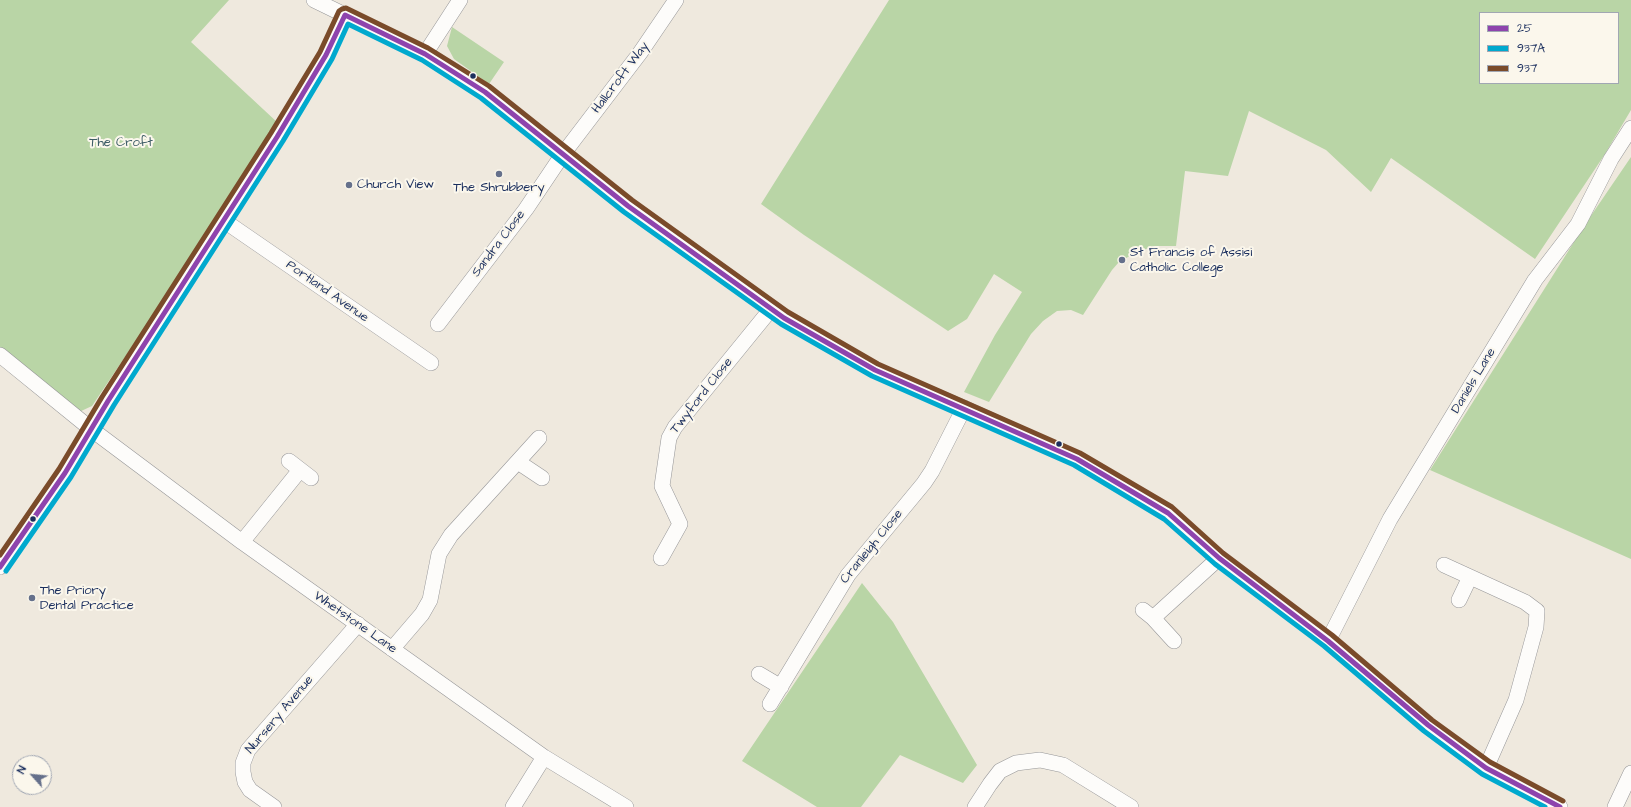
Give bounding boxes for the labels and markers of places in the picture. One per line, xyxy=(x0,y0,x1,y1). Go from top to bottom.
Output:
unlabelled marker xyxy=(468,71,478,81)
marker: The Shrubbery xyxy=(494,169,504,179)
place label: Church View xyxy=(357,177,434,193)
marker: Church View xyxy=(344,180,354,190)
place label: The Shrubbery xyxy=(453,180,545,196)
place label: St Francis of Assisi Catholic College xyxy=(1130,245,1252,276)
marker: St Francis of Assisi Catholic College xyxy=(1117,255,1127,265)
unlabelled marker xyxy=(1054,439,1064,449)
unlabelled marker xyxy=(28,514,38,524)
place label: The Priory Dental Practice xyxy=(40,583,134,614)
marker: The Priory Dental Practice xyxy=(27,593,37,603)

